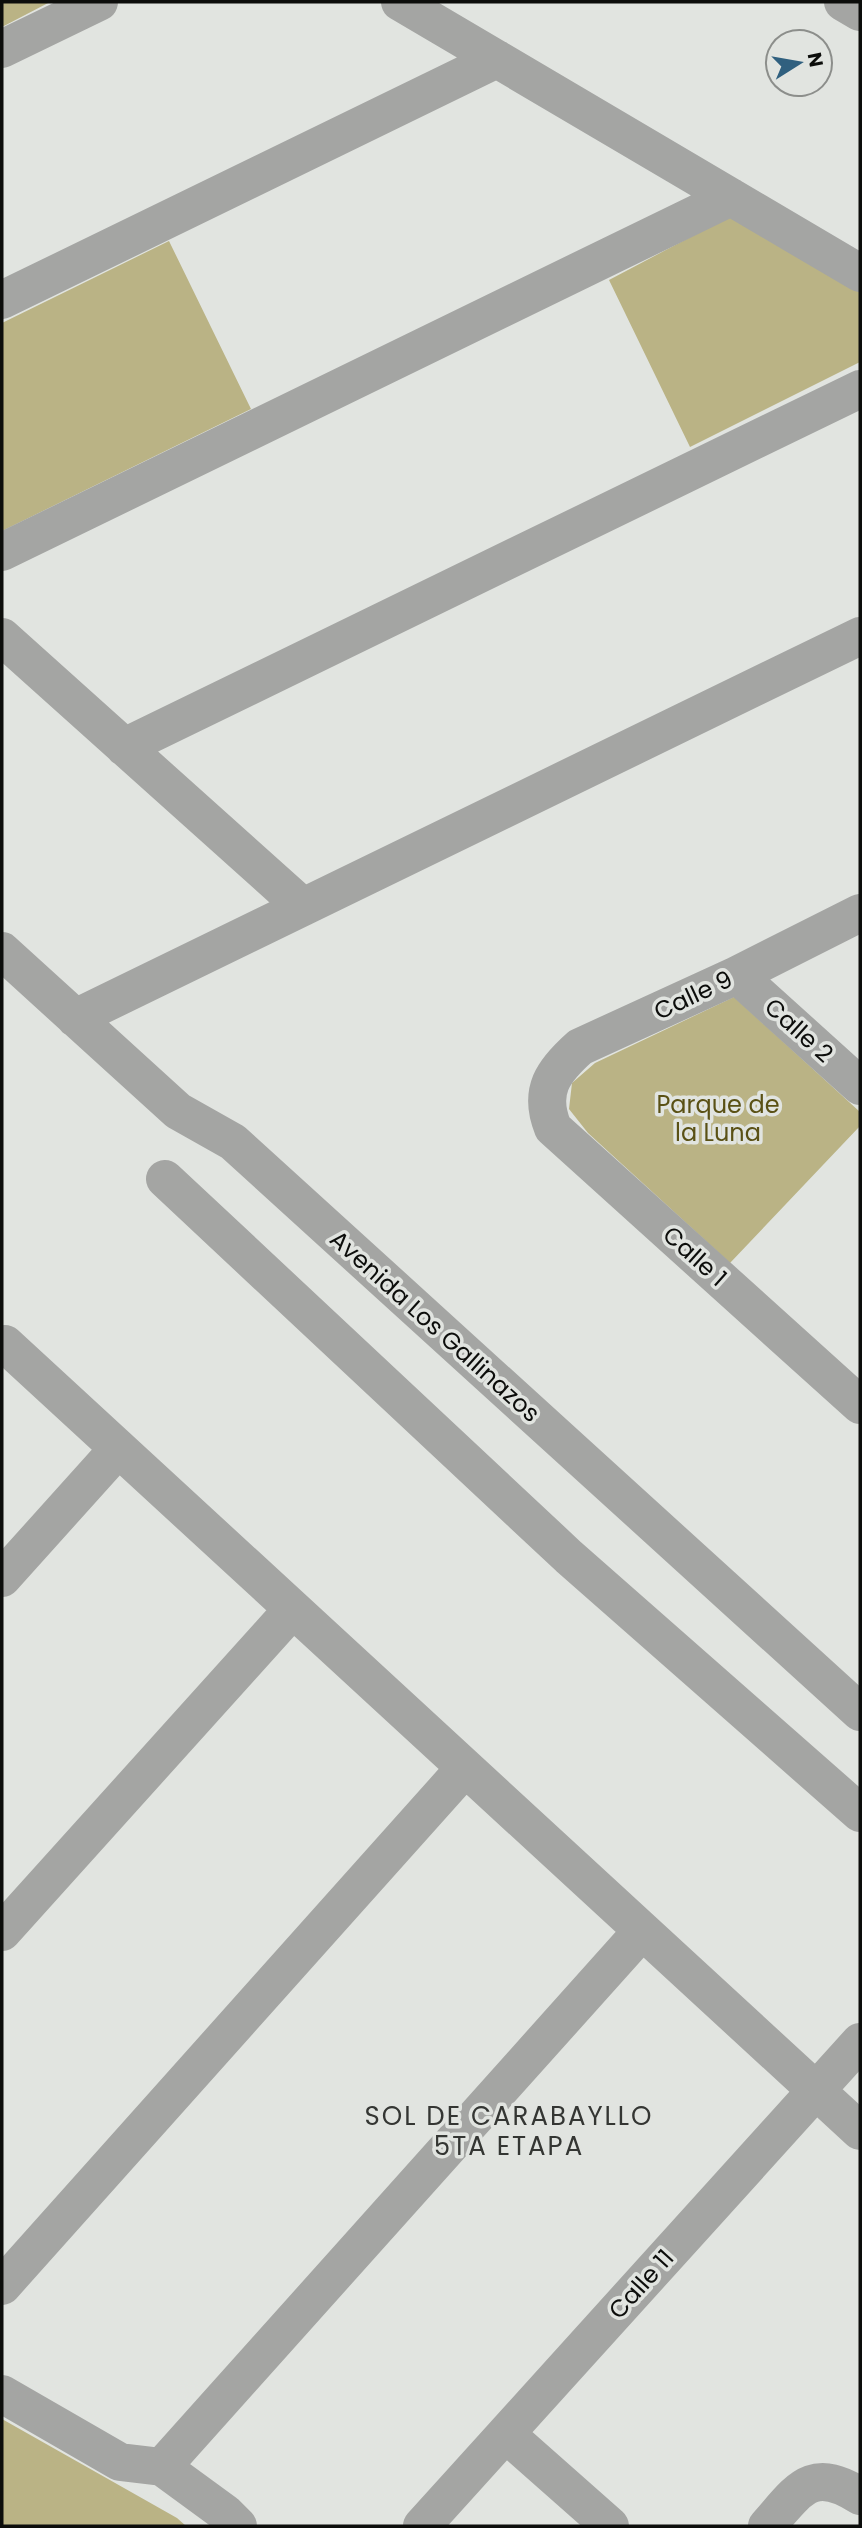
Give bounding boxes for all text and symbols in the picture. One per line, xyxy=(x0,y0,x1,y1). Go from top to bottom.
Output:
north arrow xyxy=(764,28,834,98)
text: N xyxy=(801,50,830,69)
street label: Calle 9 xyxy=(648,963,738,1027)
street label: Calle 2 xyxy=(758,990,840,1070)
park label: Parque de la Luna xyxy=(656,1088,780,1149)
street label: Calle 1 xyxy=(656,1218,734,1294)
street label: Avenida Los Gallinazos xyxy=(323,1223,547,1429)
district label: SOL DE CARABAYLLO 5TA ETAPA xyxy=(364,2098,654,2164)
street label: Calle 11 xyxy=(601,2242,681,2326)

